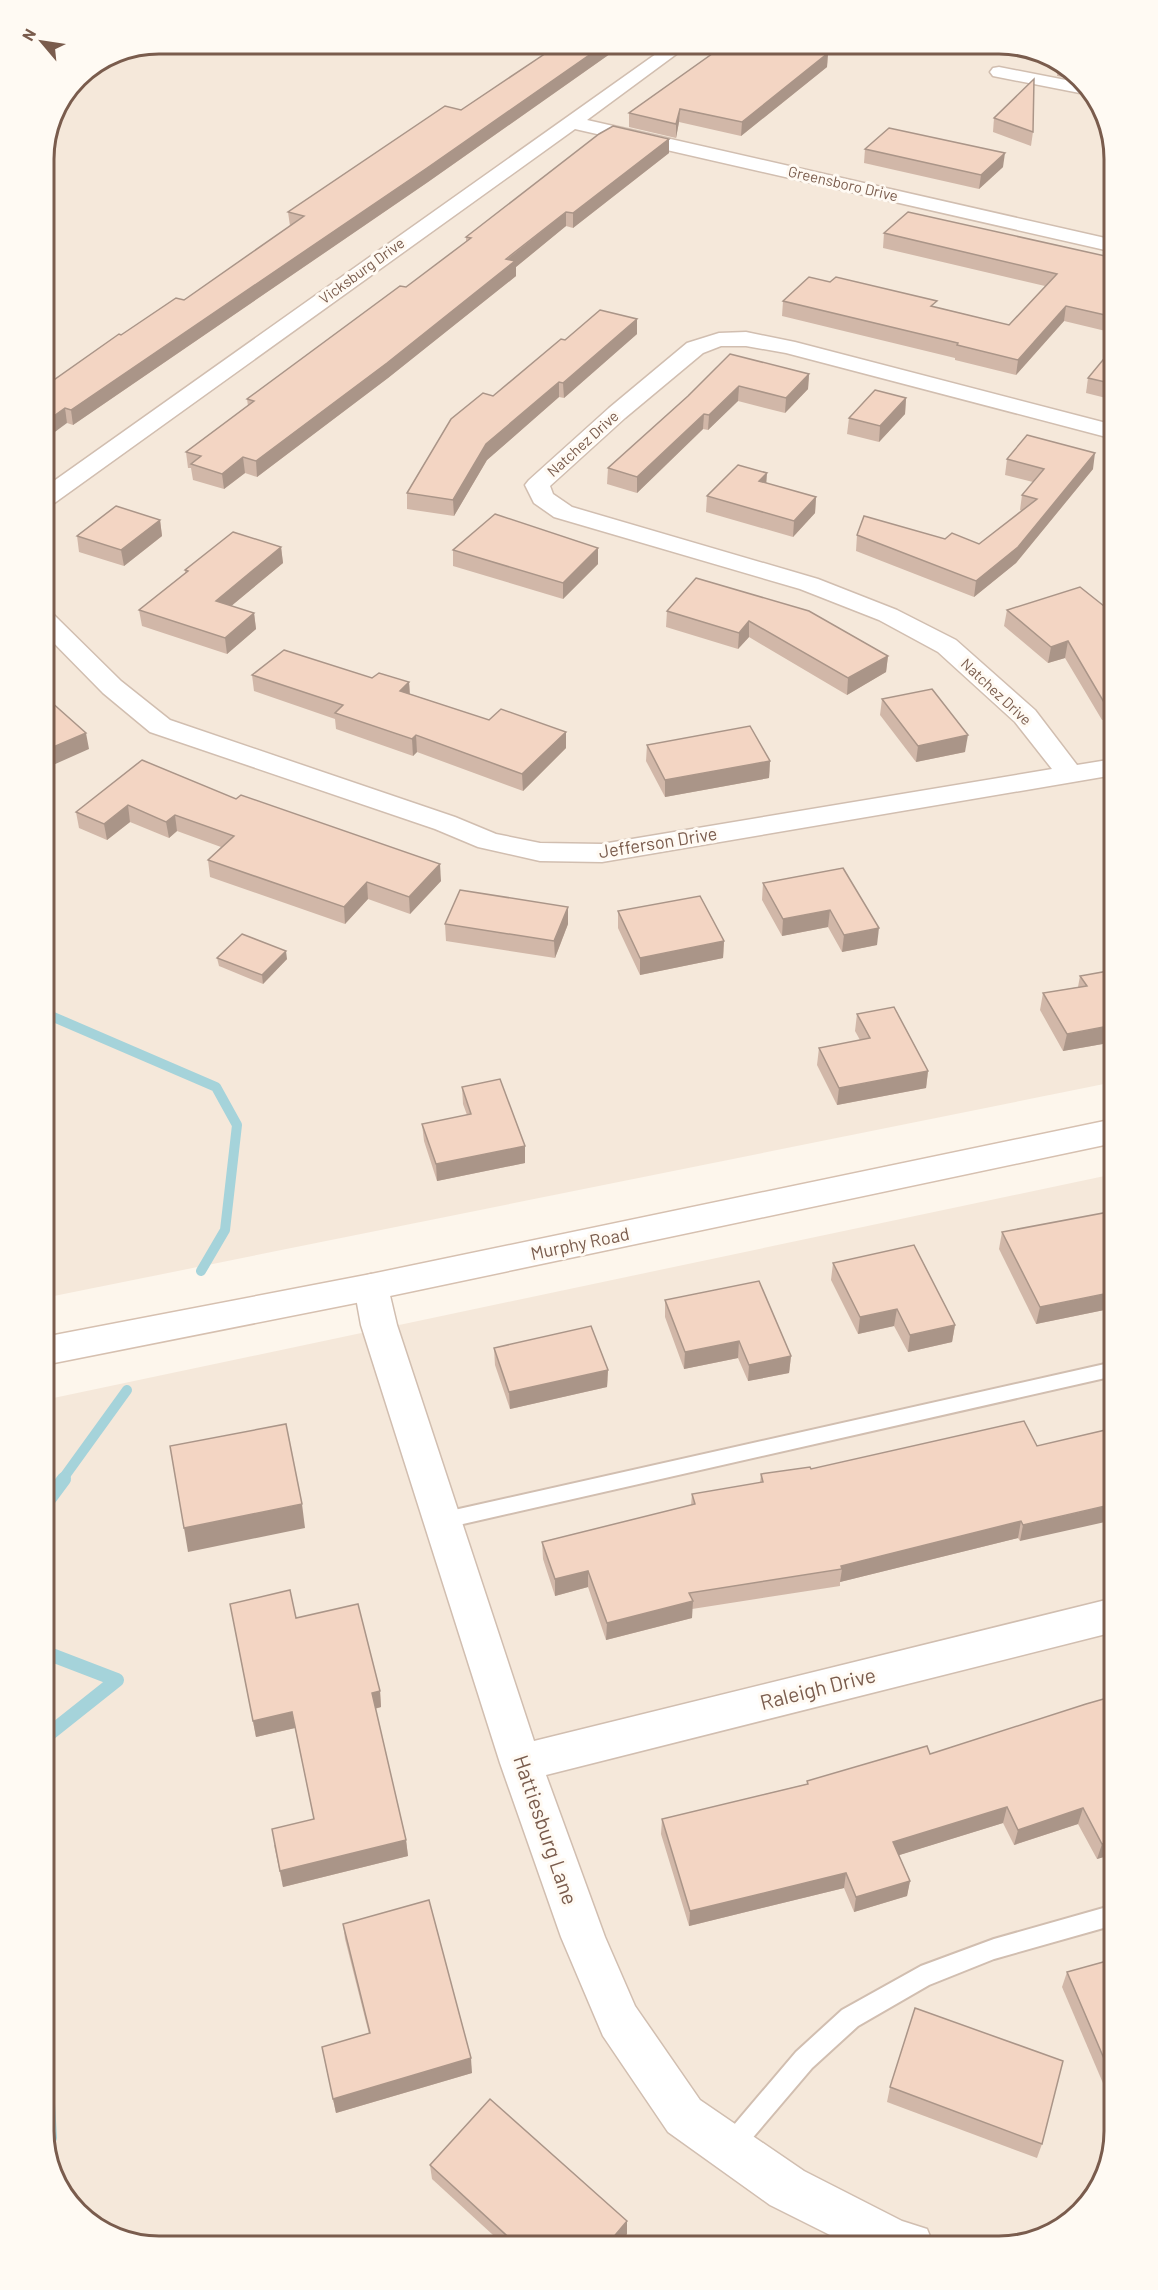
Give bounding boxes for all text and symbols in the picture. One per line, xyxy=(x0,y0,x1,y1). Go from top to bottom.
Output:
north arrow xyxy=(12,12,72,72)
text: N xyxy=(18,25,39,44)
street label: Greensboro Drive xyxy=(787,162,900,204)
street label: Vicksburg Drive xyxy=(315,233,408,307)
street label: Natchez Drive xyxy=(543,407,622,480)
street label: Natchez Drive xyxy=(958,654,1036,728)
street label: Jefferson Drive xyxy=(597,822,719,862)
street label: Murphy Road xyxy=(528,1222,631,1264)
street label: Raleigh Drive xyxy=(757,1661,878,1714)
street label: Hattiesburg Lane xyxy=(509,1751,584,1908)

